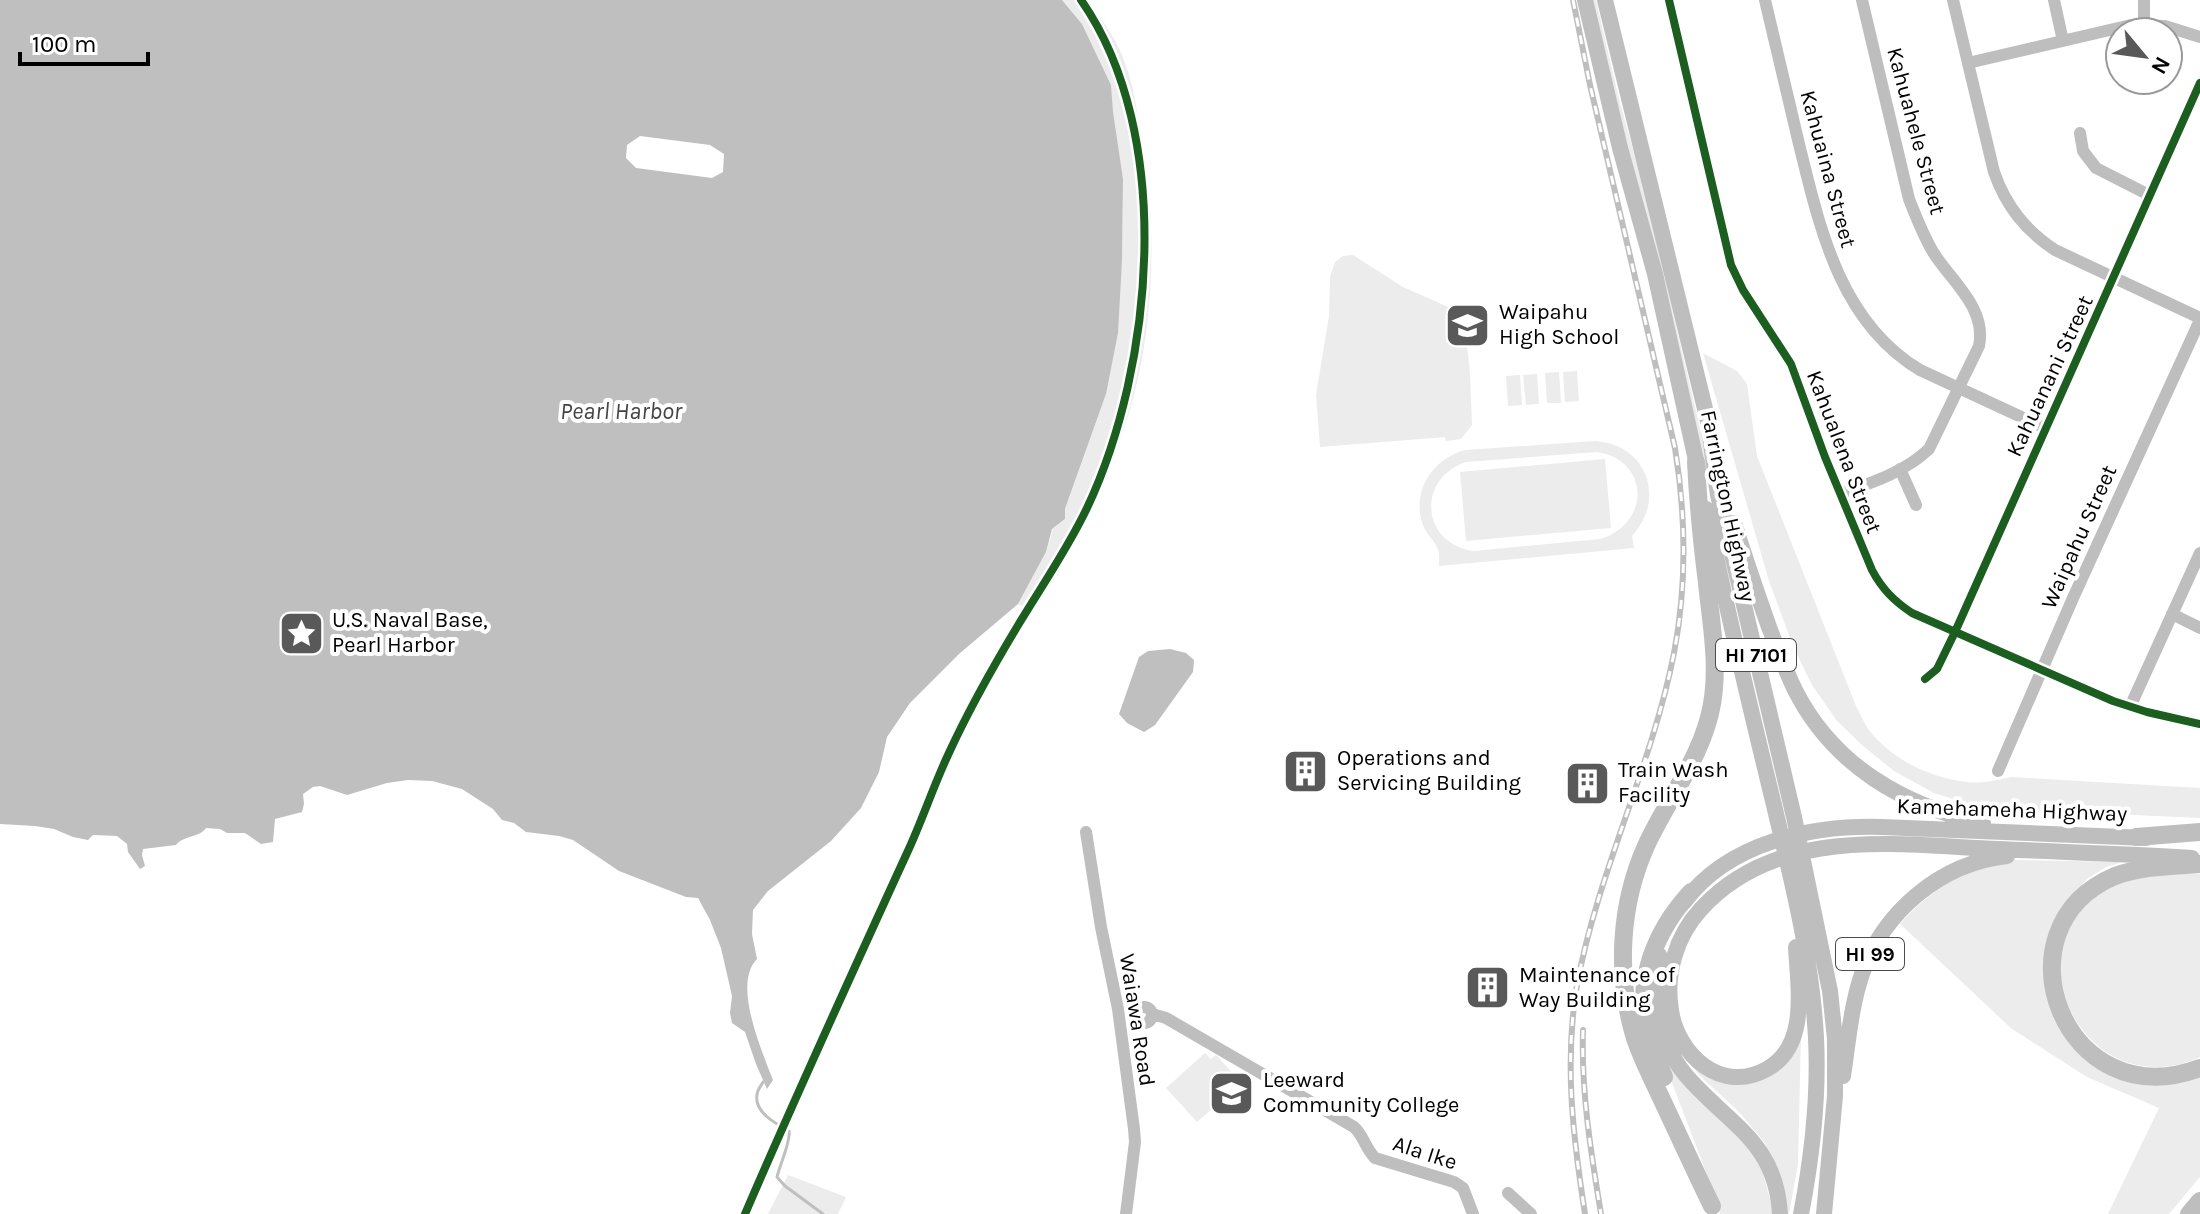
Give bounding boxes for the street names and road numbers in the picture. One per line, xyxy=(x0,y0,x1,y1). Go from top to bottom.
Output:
street label: Kahuahele Street xyxy=(1881,45,1951,217)
street label: Kahuaina Street xyxy=(1795,88,1861,250)
street label: Kahuanani Street xyxy=(2001,291,2099,461)
street label: Kahualena Street xyxy=(1801,367,1887,537)
street label: Farrington Highway xyxy=(1695,408,1761,604)
street label: Waipahu Street xyxy=(2036,461,2122,613)
road number: HI 7101 xyxy=(1716,639,1796,671)
street label: Kamehameha Highway xyxy=(1896,793,2128,827)
road number: HI 99 xyxy=(1836,938,1904,970)
street label: Waiawa Road xyxy=(1114,952,1160,1088)
street label: Ala Ike xyxy=(1390,1130,1460,1176)

